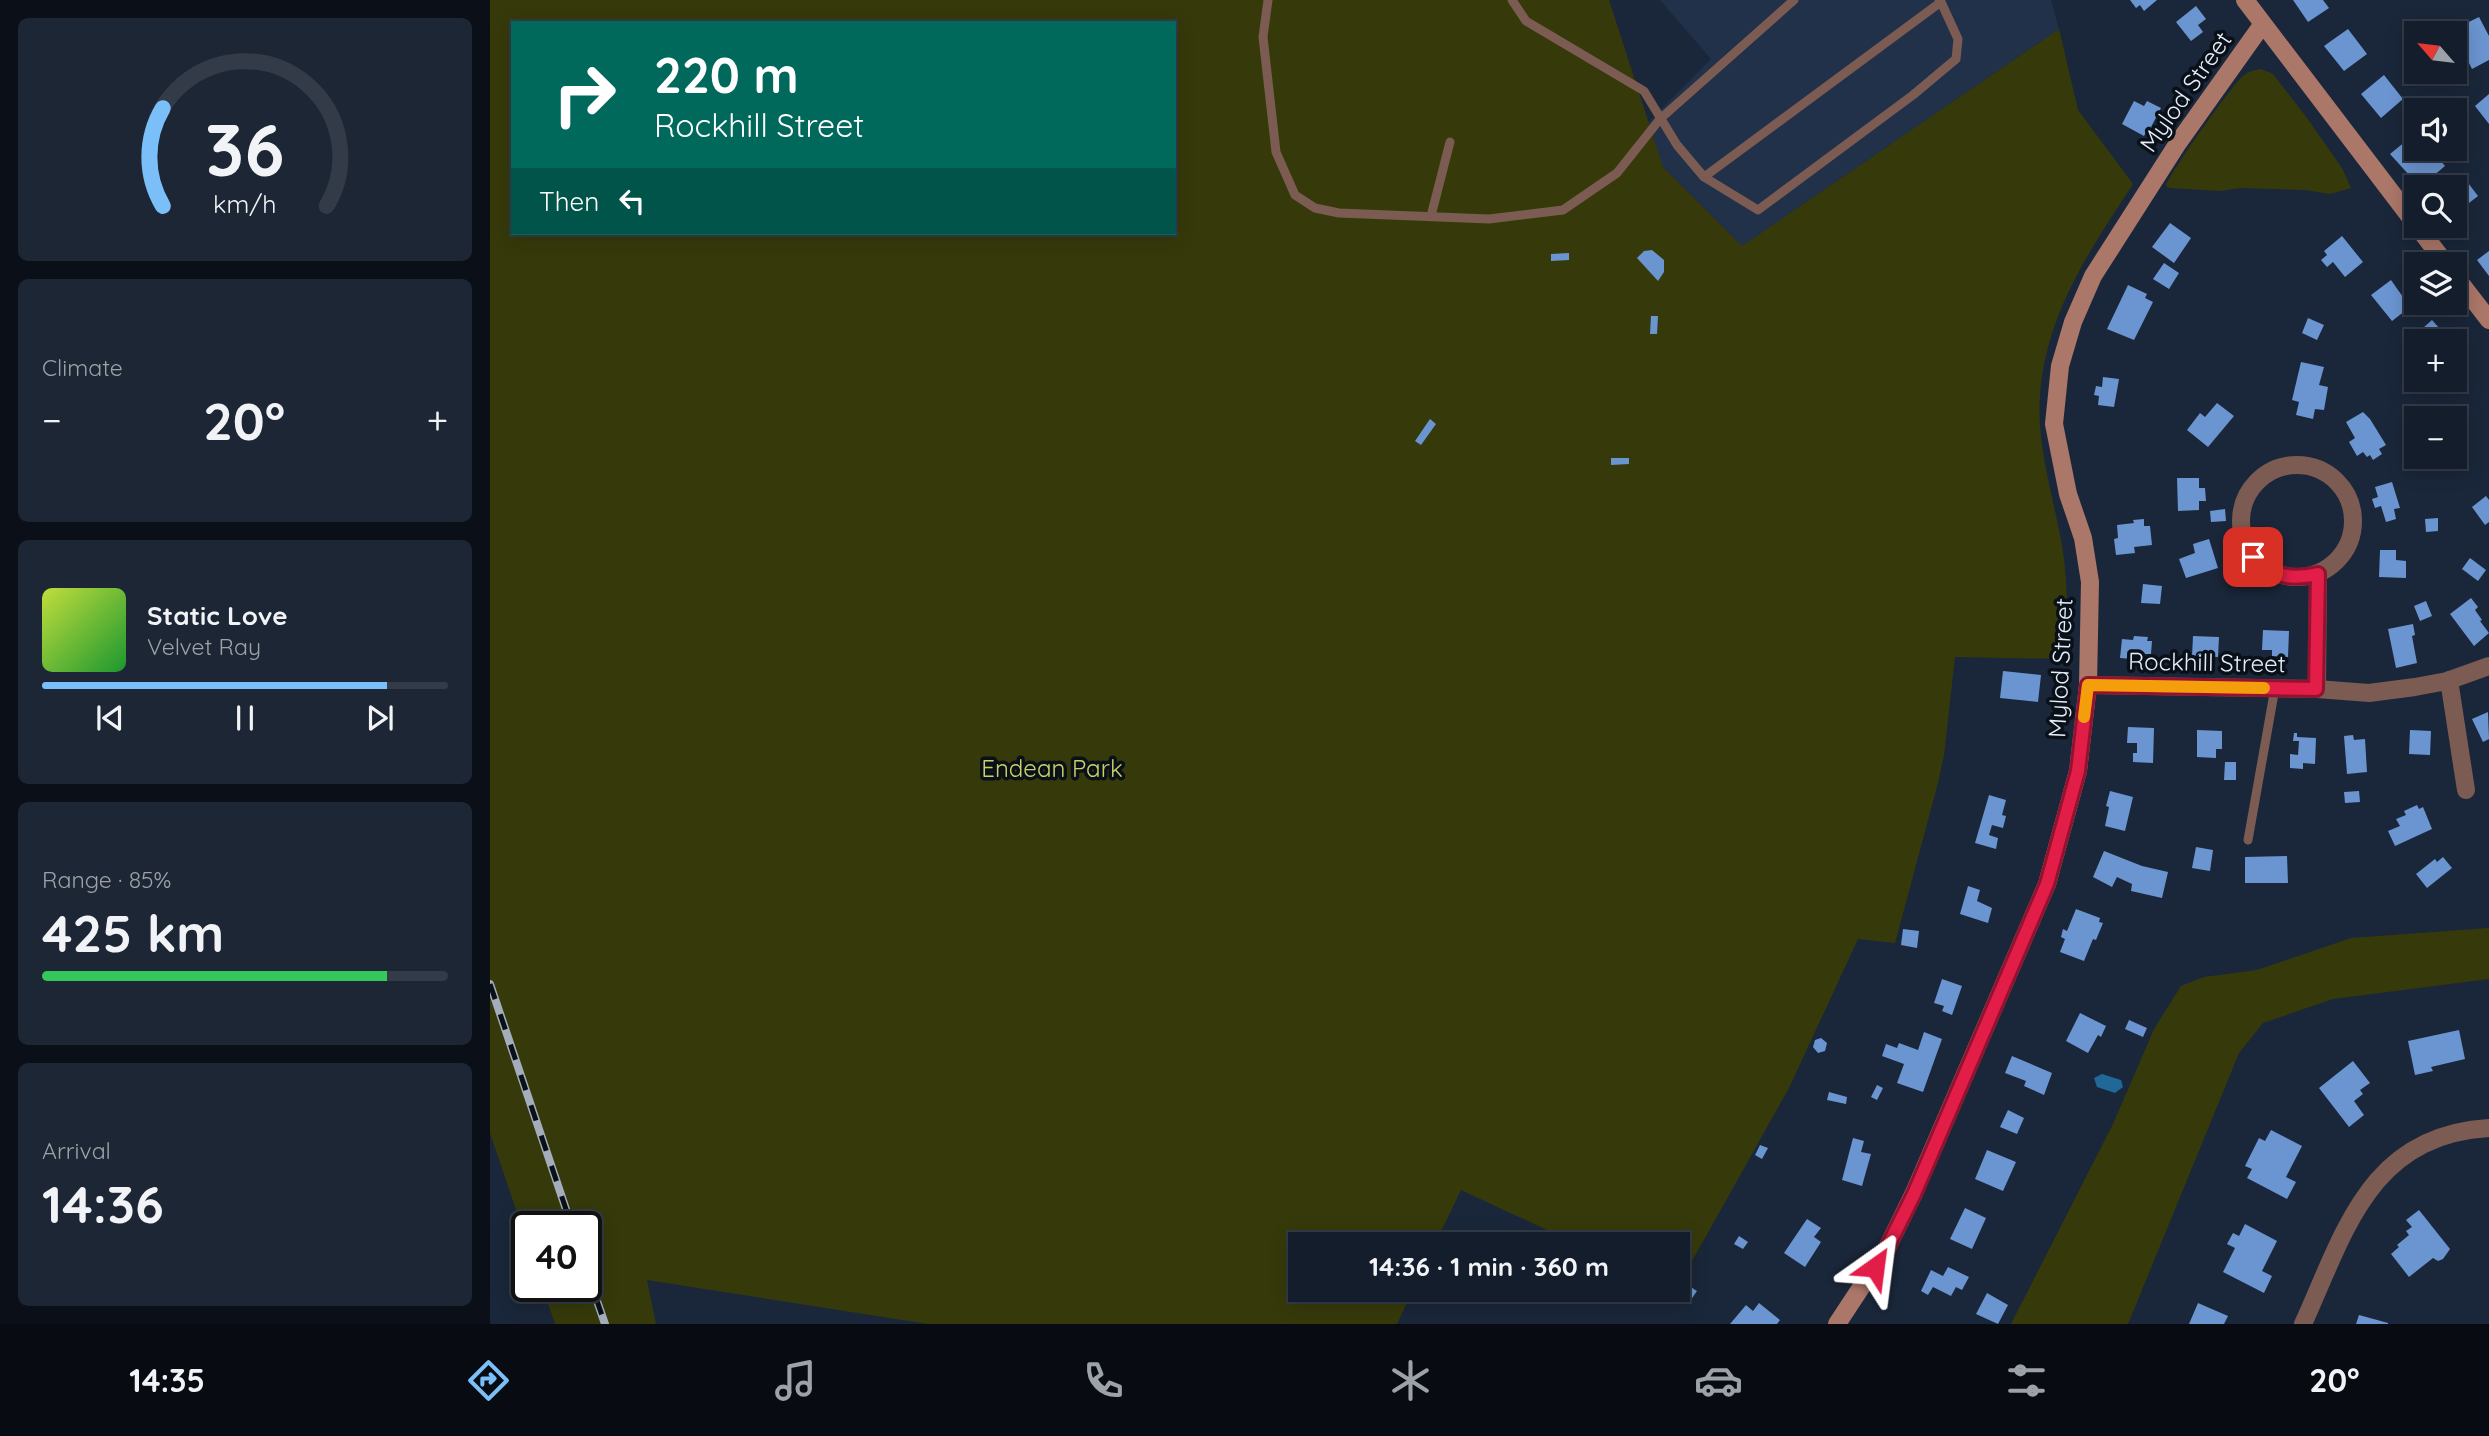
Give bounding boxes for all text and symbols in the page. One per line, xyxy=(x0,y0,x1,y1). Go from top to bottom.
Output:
north arrow xyxy=(2404,21,2468,84)
map controls xyxy=(2404,21,2467,469)
street label: Mylod Street xyxy=(2133,26,2238,157)
text: 220 m xyxy=(654,44,799,105)
icon: right xyxy=(539,49,630,140)
button: sound xyxy=(2404,98,2467,161)
text: 36 xyxy=(205,103,285,194)
text: Rockhill Street xyxy=(654,105,864,145)
button: search xyxy=(2404,175,2467,238)
icon: left xyxy=(613,182,651,220)
text: Then xyxy=(539,185,599,218)
text: km/h xyxy=(213,187,277,218)
button: layers xyxy=(2404,252,2467,315)
button: + xyxy=(2404,329,2467,392)
text: Climate xyxy=(42,353,123,382)
text: 20° xyxy=(203,388,285,453)
text: − xyxy=(42,396,62,444)
text: + xyxy=(427,396,448,444)
button: − xyxy=(2404,406,2467,469)
pin xyxy=(2223,527,2283,587)
icon: arrive xyxy=(2234,538,2272,576)
street label: Mylod Street xyxy=(2041,597,2079,739)
text: Static Love xyxy=(147,599,288,632)
text: Velvet Ray xyxy=(147,632,261,661)
street label: Rockhill Street xyxy=(2128,646,2286,678)
icon: previous xyxy=(91,699,129,737)
icon: pause xyxy=(226,699,264,737)
icon: next xyxy=(361,699,399,737)
park label: Endean Park xyxy=(981,753,1123,783)
text: Range · 85% xyxy=(42,865,171,894)
text: 425 km xyxy=(42,900,224,965)
text: Arrival xyxy=(42,1136,111,1165)
text: 14:36 xyxy=(42,1171,164,1236)
speed limit sign: 40 xyxy=(511,1211,602,1302)
position arrow xyxy=(1838,1230,1912,1304)
text: 14:36 · 1 min · 360 m xyxy=(1369,1250,1609,1283)
icon: directions xyxy=(464,1356,513,1405)
icon: music xyxy=(771,1356,820,1405)
icon: phone xyxy=(1079,1356,1128,1405)
icon: climate xyxy=(1386,1356,1435,1405)
icon: car xyxy=(1694,1356,1743,1405)
icon: filters xyxy=(2002,1356,2051,1405)
text: 14:35 xyxy=(129,1360,205,1400)
text: 20° xyxy=(2309,1360,2360,1400)

